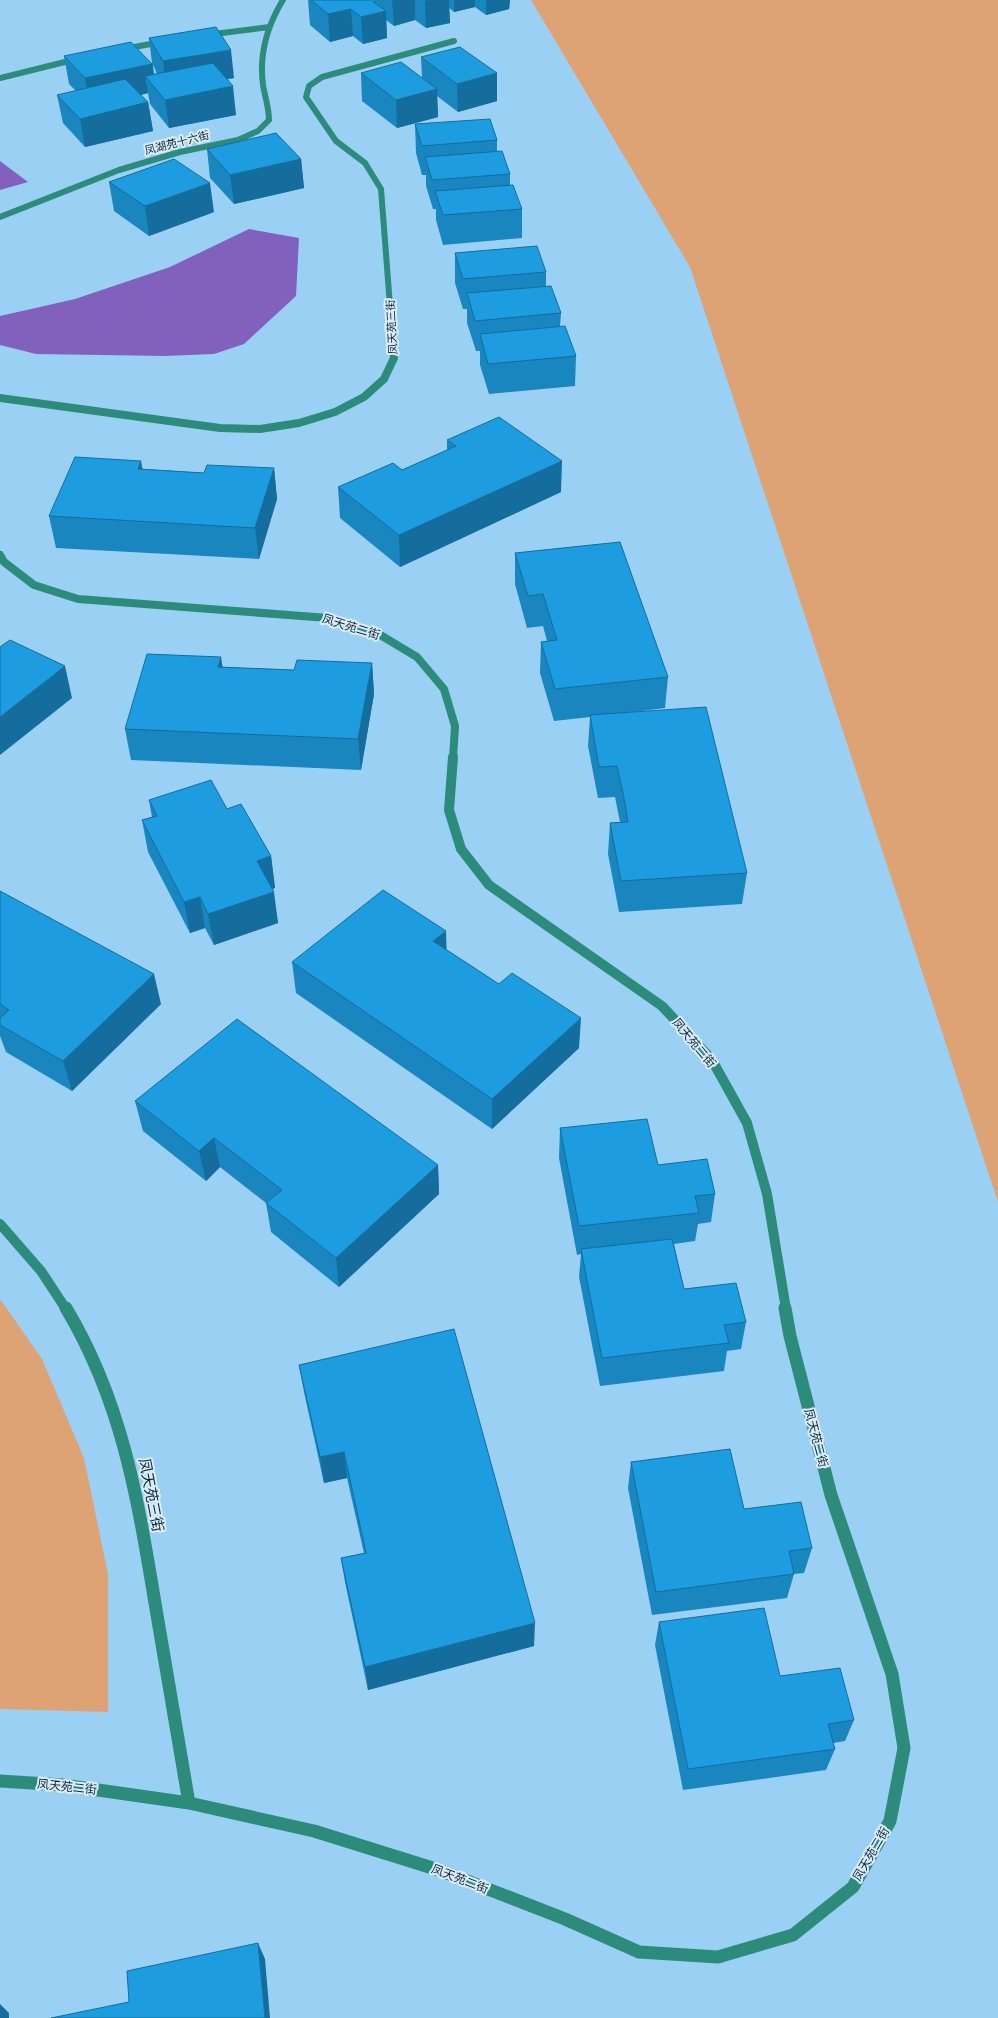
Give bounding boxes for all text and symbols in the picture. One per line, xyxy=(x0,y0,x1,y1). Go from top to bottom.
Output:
street label: 凤湖苑十六街 xyxy=(143,129,211,157)
street label: 凤天苑三街 xyxy=(384,299,400,355)
street label: 凤天苑二街 xyxy=(320,612,382,642)
street label: 凤天苑二街 xyxy=(669,1016,719,1070)
street label: 凤天苑二街 xyxy=(801,1407,831,1469)
street label: 凤天苑三街 xyxy=(135,1456,167,1534)
street label: 凤天苑二街 xyxy=(36,1777,98,1797)
street label: 凤天苑二街 xyxy=(850,1825,892,1883)
street label: 凤天苑二街 xyxy=(429,1862,491,1896)

